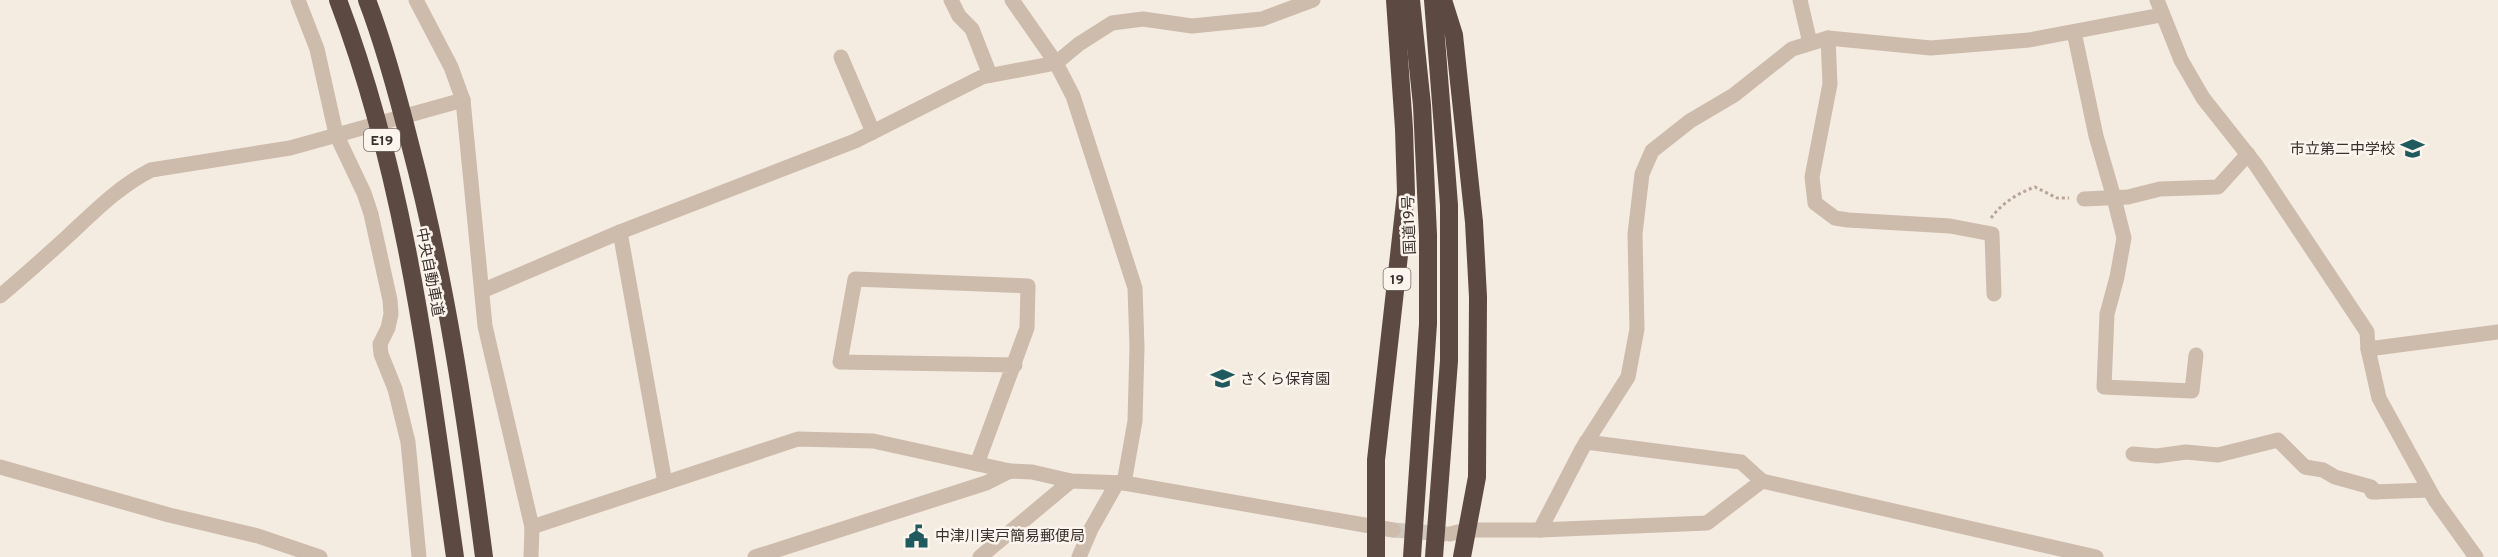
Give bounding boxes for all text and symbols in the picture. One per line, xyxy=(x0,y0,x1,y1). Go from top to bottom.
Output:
road number: E19 xyxy=(364,129,400,151)
school or university icon: 市立第二中学校 xyxy=(2400,136,2426,162)
place label: 市立第二中学校 xyxy=(2290,141,2395,160)
street label: 国道19号 xyxy=(1400,195,1421,255)
street label: 中央自動車道 xyxy=(411,226,446,318)
road number: 19 xyxy=(1384,268,1410,290)
school or university icon: さくら保育園 xyxy=(1209,366,1235,392)
place label: さくら保育園 xyxy=(1240,371,1330,390)
public building icon: 中津川実戸簡易郵便局 xyxy=(904,523,930,549)
place label: 中津川実戸簡易郵便局 xyxy=(935,528,1085,547)

